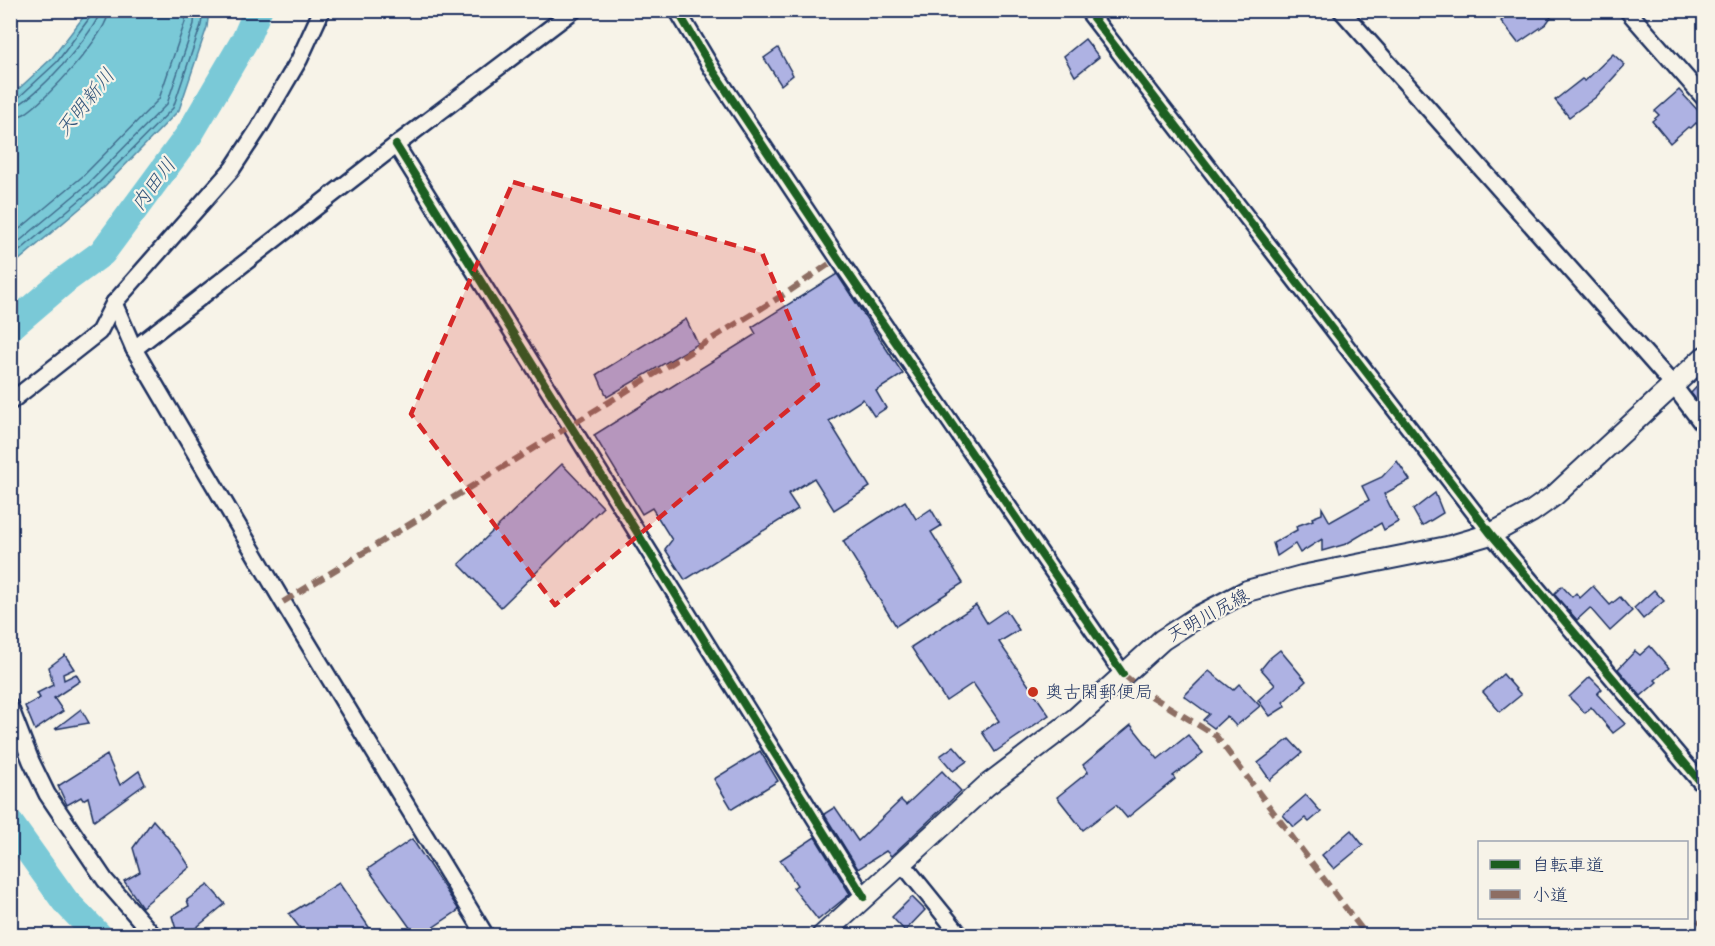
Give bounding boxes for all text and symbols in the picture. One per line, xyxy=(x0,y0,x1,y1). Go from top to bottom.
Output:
water label: 天明新川 xyxy=(50,63,122,143)
water label: 内田川 xyxy=(125,152,183,217)
street label: 天明川尻線 xyxy=(1163,583,1254,648)
place label: 奥古閑郵便局 xyxy=(1045,680,1153,705)
marker: 奥古閑郵便局 xyxy=(1026,685,1040,699)
legend xyxy=(1478,841,1688,919)
text: 自転車道 xyxy=(1532,853,1604,878)
text: 小道 xyxy=(1532,883,1568,908)

